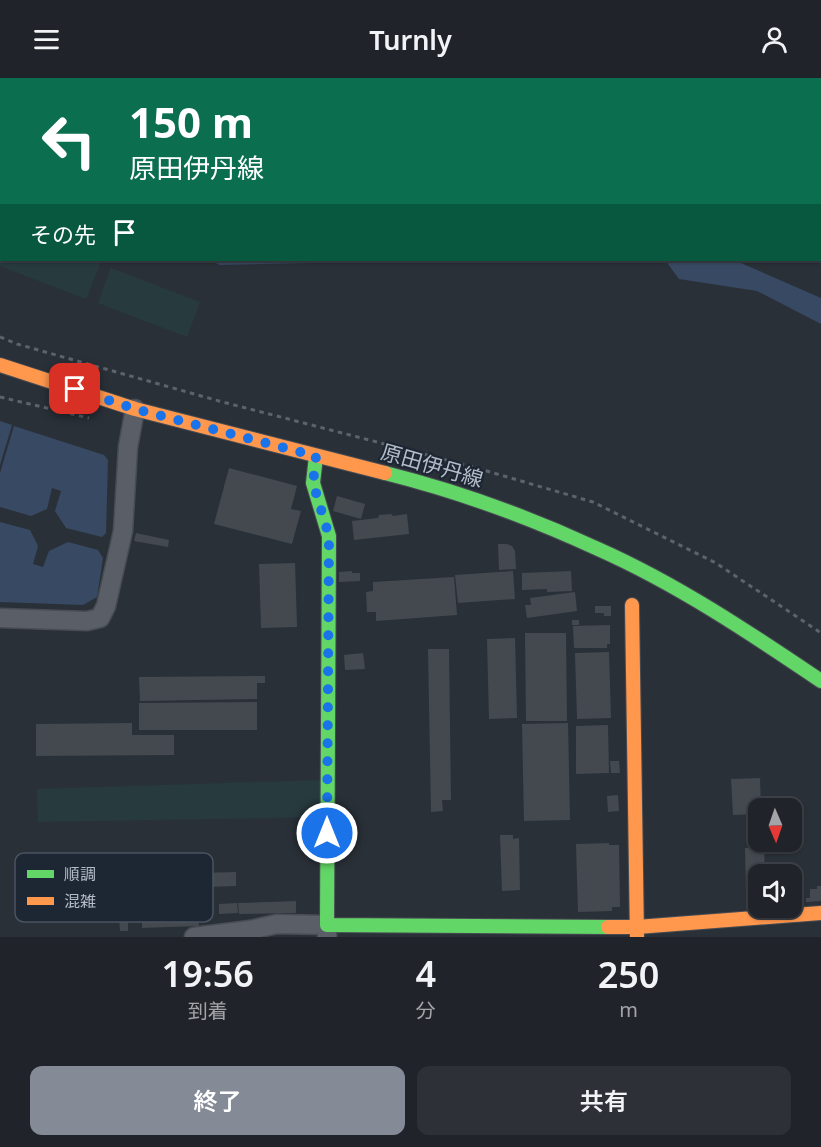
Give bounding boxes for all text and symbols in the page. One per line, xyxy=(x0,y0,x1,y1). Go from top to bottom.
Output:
text: Turnly xyxy=(369,21,452,58)
icon: menu xyxy=(30,23,63,56)
icon: person xyxy=(758,23,791,56)
text: 150 m xyxy=(129,93,253,150)
icon: left xyxy=(30,102,108,180)
text: 原田伊丹線 xyxy=(129,149,264,186)
icon: arrive xyxy=(108,216,141,249)
text: その先 xyxy=(30,219,96,249)
pin xyxy=(49,363,100,414)
icon: arrive xyxy=(58,372,91,405)
street label: 原田伊丹線 xyxy=(378,437,487,493)
north arrow xyxy=(748,798,802,852)
map controls xyxy=(748,798,802,918)
position arrow xyxy=(295,801,359,865)
legend xyxy=(15,853,213,922)
text: 順調 xyxy=(64,863,96,885)
button: sound xyxy=(748,864,802,918)
text: 混雑 xyxy=(64,890,96,912)
text: 19:56 xyxy=(162,949,254,998)
text: 4 xyxy=(415,949,436,998)
text: 250 xyxy=(598,950,659,999)
text: m xyxy=(619,996,638,1023)
text: 到着 xyxy=(188,997,228,1024)
text: 分 xyxy=(416,997,436,1024)
button: 終了 xyxy=(30,1066,405,1135)
button: 共有 xyxy=(417,1066,791,1135)

